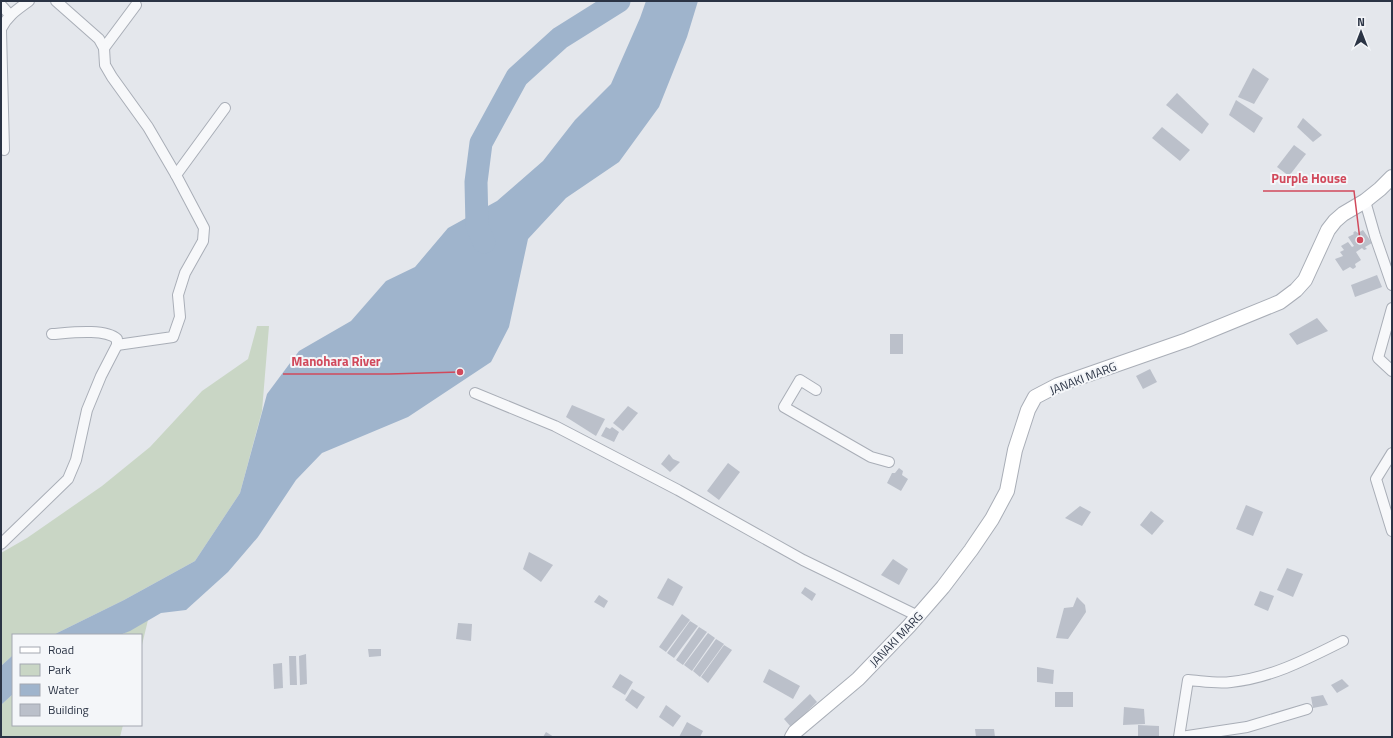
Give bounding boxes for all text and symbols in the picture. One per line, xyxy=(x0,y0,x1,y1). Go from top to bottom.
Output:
north arrow xyxy=(1341,12,1381,52)
text: N xyxy=(1357,14,1365,30)
callout: Purple House xyxy=(1263,166,1354,191)
text: Purple House xyxy=(1271,168,1347,188)
callout: Manohara River xyxy=(283,349,389,374)
text: Manohara River xyxy=(291,351,381,371)
street label: JANAKI MARG xyxy=(1047,357,1119,399)
street label: JANAKI MARG xyxy=(865,607,927,671)
legend xyxy=(12,634,142,726)
text: Road xyxy=(48,640,74,659)
text: Park xyxy=(48,660,71,679)
text: Water xyxy=(48,680,79,699)
text: Building xyxy=(48,700,89,719)

